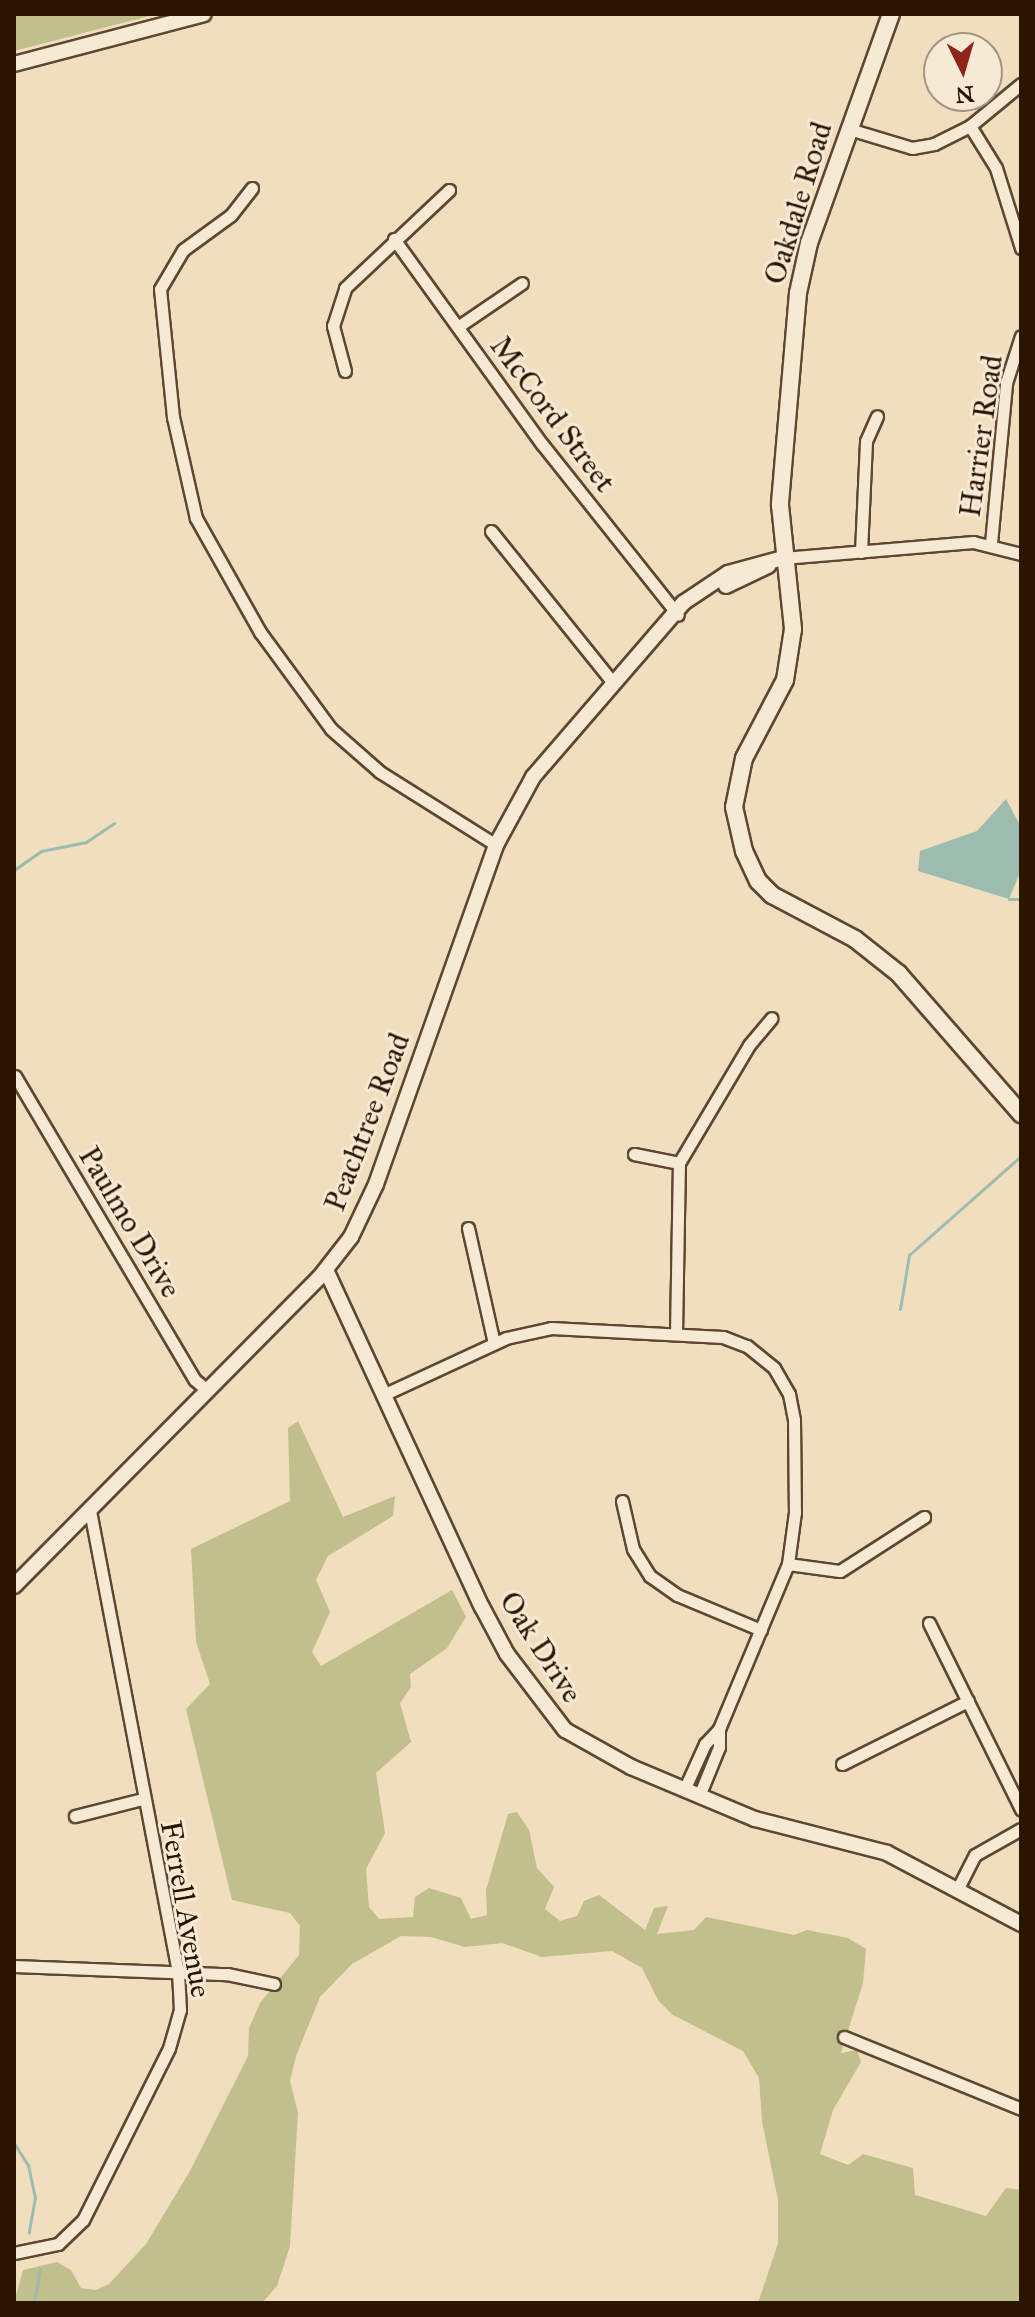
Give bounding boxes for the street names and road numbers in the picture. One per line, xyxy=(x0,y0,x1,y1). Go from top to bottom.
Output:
street label: Oakdale Road xyxy=(756,117,840,289)
street label: McCord Street xyxy=(483,329,623,499)
street label: Harrier Road xyxy=(952,353,1010,519)
street label: Peachtree Road xyxy=(317,1028,417,1216)
street label: Paulmo Drive xyxy=(71,1140,189,1304)
street label: Oak Drive xyxy=(492,1585,590,1709)
street label: Ferrell Avenue xyxy=(153,1818,219,2000)

